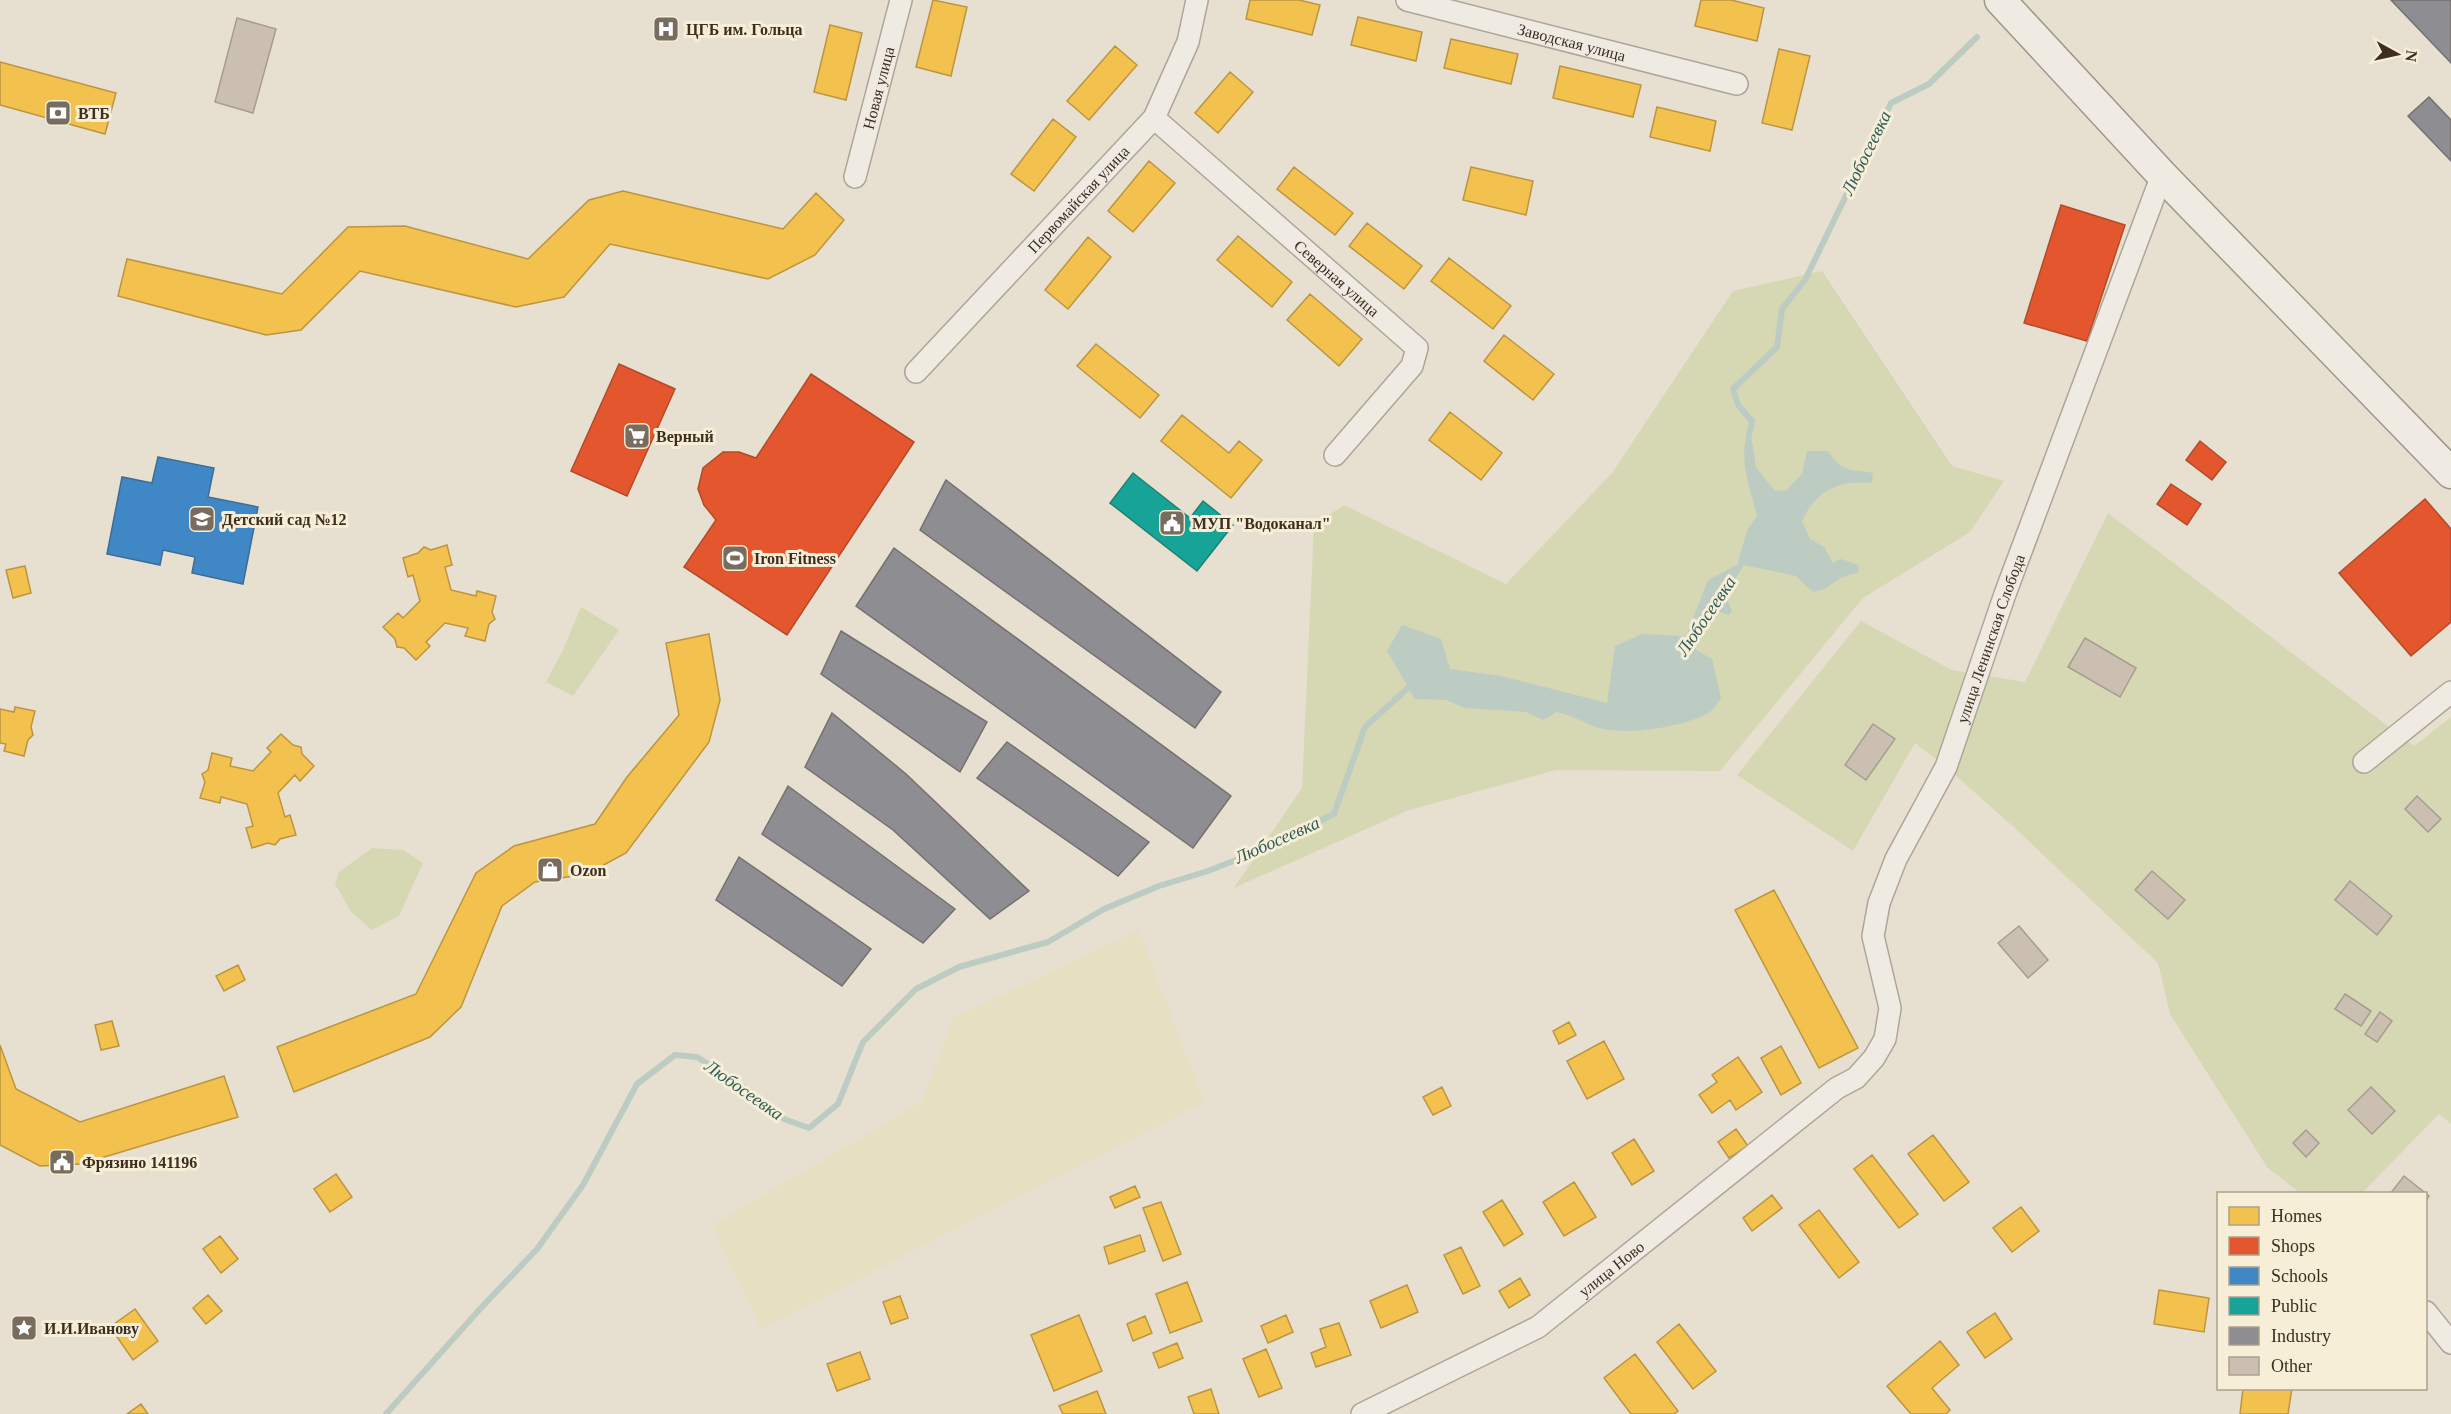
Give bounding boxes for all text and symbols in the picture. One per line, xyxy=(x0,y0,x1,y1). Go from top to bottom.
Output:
hospital icon: ЦГБ им. Гольца xyxy=(651,14,681,44)
place label: ЦГБ им. Гольца xyxy=(686,21,803,39)
street label: Заводская улица xyxy=(1516,21,1627,64)
north arrow xyxy=(2367,24,2427,84)
street label: Новая улица xyxy=(860,45,898,131)
text: N xyxy=(2402,49,2421,63)
bank icon: ВТБ xyxy=(43,98,73,128)
place label: ВТБ xyxy=(78,105,110,122)
water label: Любосеевка xyxy=(1837,108,1895,199)
street label: Первомайская улица xyxy=(1024,142,1133,256)
street label: Северная улица xyxy=(1291,237,1382,320)
supermarket icon: Верный xyxy=(622,421,652,451)
place label: Верный xyxy=(656,428,714,446)
school or university icon: Детский сад №12 xyxy=(187,504,217,534)
public building icon: МУП "Водоканал" xyxy=(1157,508,1187,538)
place label: Детский сад №12 xyxy=(222,511,347,529)
place label: МУП "Водоканал" xyxy=(1192,515,1331,532)
sports icon: Iron Fitness xyxy=(720,543,750,573)
place label: Iron Fitness xyxy=(754,550,836,567)
street label: улица Ленинская Слобода xyxy=(1954,552,2028,726)
water label: Любосеевка xyxy=(1672,573,1740,660)
water label: Любосеевка xyxy=(1230,812,1323,868)
shop icon: Ozon xyxy=(535,855,565,885)
place label: Ozon xyxy=(570,862,607,879)
water label: Любосеевка xyxy=(700,1055,787,1124)
public building icon: Фрязино 141196 xyxy=(47,1147,77,1177)
place label: Фрязино 141196 xyxy=(82,1154,197,1172)
legend xyxy=(2217,1192,2427,1390)
text: Homes xyxy=(2271,1206,2322,1226)
text: Shops xyxy=(2271,1236,2315,1256)
street label: улица Ново xyxy=(1576,1238,1647,1301)
text: Schools xyxy=(2271,1266,2328,1286)
text: Public xyxy=(2271,1296,2317,1316)
place icon: И.И.Иванову xyxy=(9,1313,39,1343)
place label: И.И.Иванову xyxy=(44,1320,139,1338)
text: Industry xyxy=(2271,1326,2331,1346)
text: Other xyxy=(2271,1356,2312,1376)

